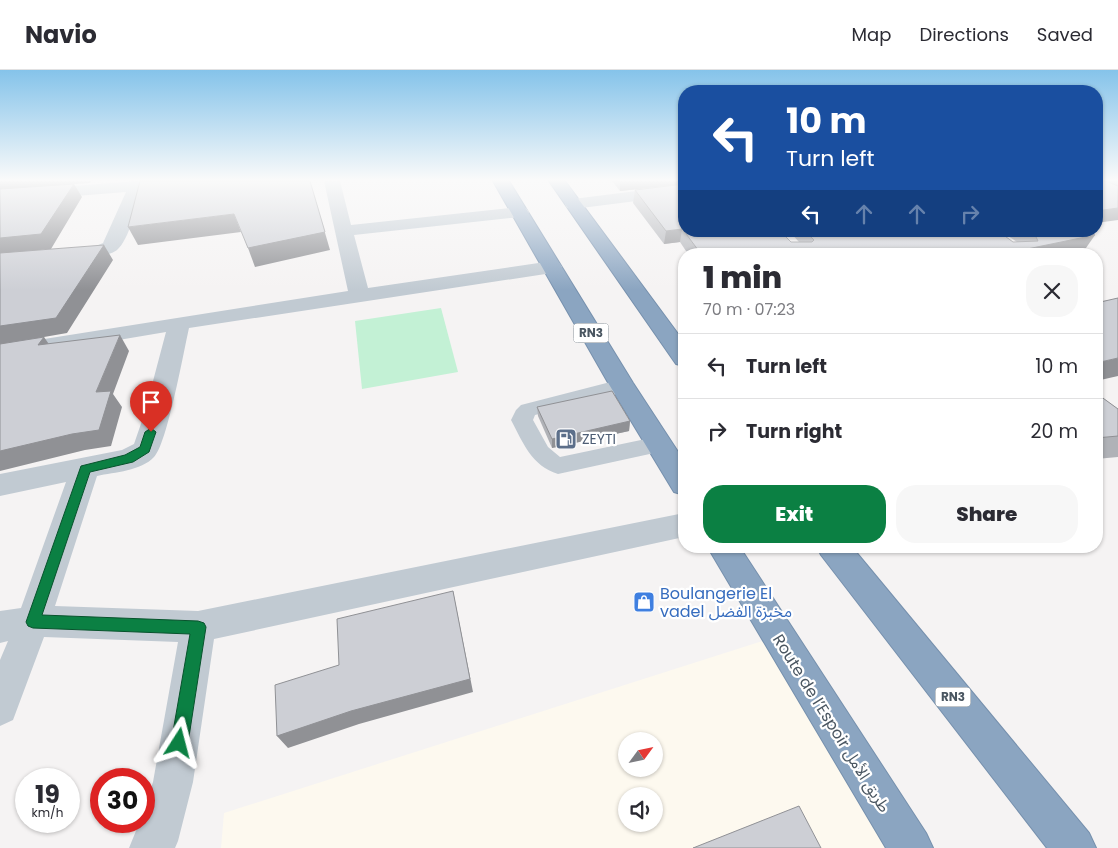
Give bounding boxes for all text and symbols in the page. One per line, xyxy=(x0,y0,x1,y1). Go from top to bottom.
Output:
text: Navio xyxy=(25,18,97,51)
text: Map xyxy=(852,22,891,47)
text: Directions xyxy=(919,22,1009,47)
text: Saved xyxy=(1037,22,1093,47)
text: 10 m xyxy=(786,96,866,145)
icon: left xyxy=(703,105,768,170)
text: Turn left xyxy=(786,143,874,174)
icon: left xyxy=(797,200,825,228)
icon: ahead xyxy=(850,200,878,228)
icon: ahead xyxy=(903,200,931,228)
icon: right xyxy=(956,200,984,228)
text: 1 min xyxy=(703,256,782,299)
button: close xyxy=(1026,265,1078,317)
text: 70 m · 07:23 xyxy=(703,298,795,321)
road number: RN3 xyxy=(574,324,608,342)
icon: left xyxy=(703,352,731,380)
text: Turn left xyxy=(746,353,827,380)
text: 10 m xyxy=(1035,353,1078,380)
pin xyxy=(130,381,172,432)
icon: arrive xyxy=(137,388,165,416)
icon: right xyxy=(703,417,731,445)
text: Turn right xyxy=(746,418,842,445)
text: 20 m xyxy=(1030,418,1078,445)
fuel station icon: ZEYTI xyxy=(554,427,578,451)
place label: ZEYTI xyxy=(582,429,616,449)
button: Exit xyxy=(703,485,886,543)
button: Share xyxy=(896,485,1078,543)
place label: Boulangerie El vadel مخبزة الفضل xyxy=(660,582,792,623)
shop icon: Boulangerie El vadel مخبزة الفضل xyxy=(632,590,656,614)
street label: Route de l’Espoir طريق الأمل xyxy=(767,630,896,817)
road number: RN3 xyxy=(936,688,970,706)
position arrow xyxy=(152,716,204,768)
north arrow xyxy=(618,732,662,778)
map controls xyxy=(618,732,663,832)
speed limit sign: 30 xyxy=(90,768,155,833)
text: 19 xyxy=(35,777,60,812)
button: sound xyxy=(618,787,663,832)
text: km/h xyxy=(32,804,63,821)

